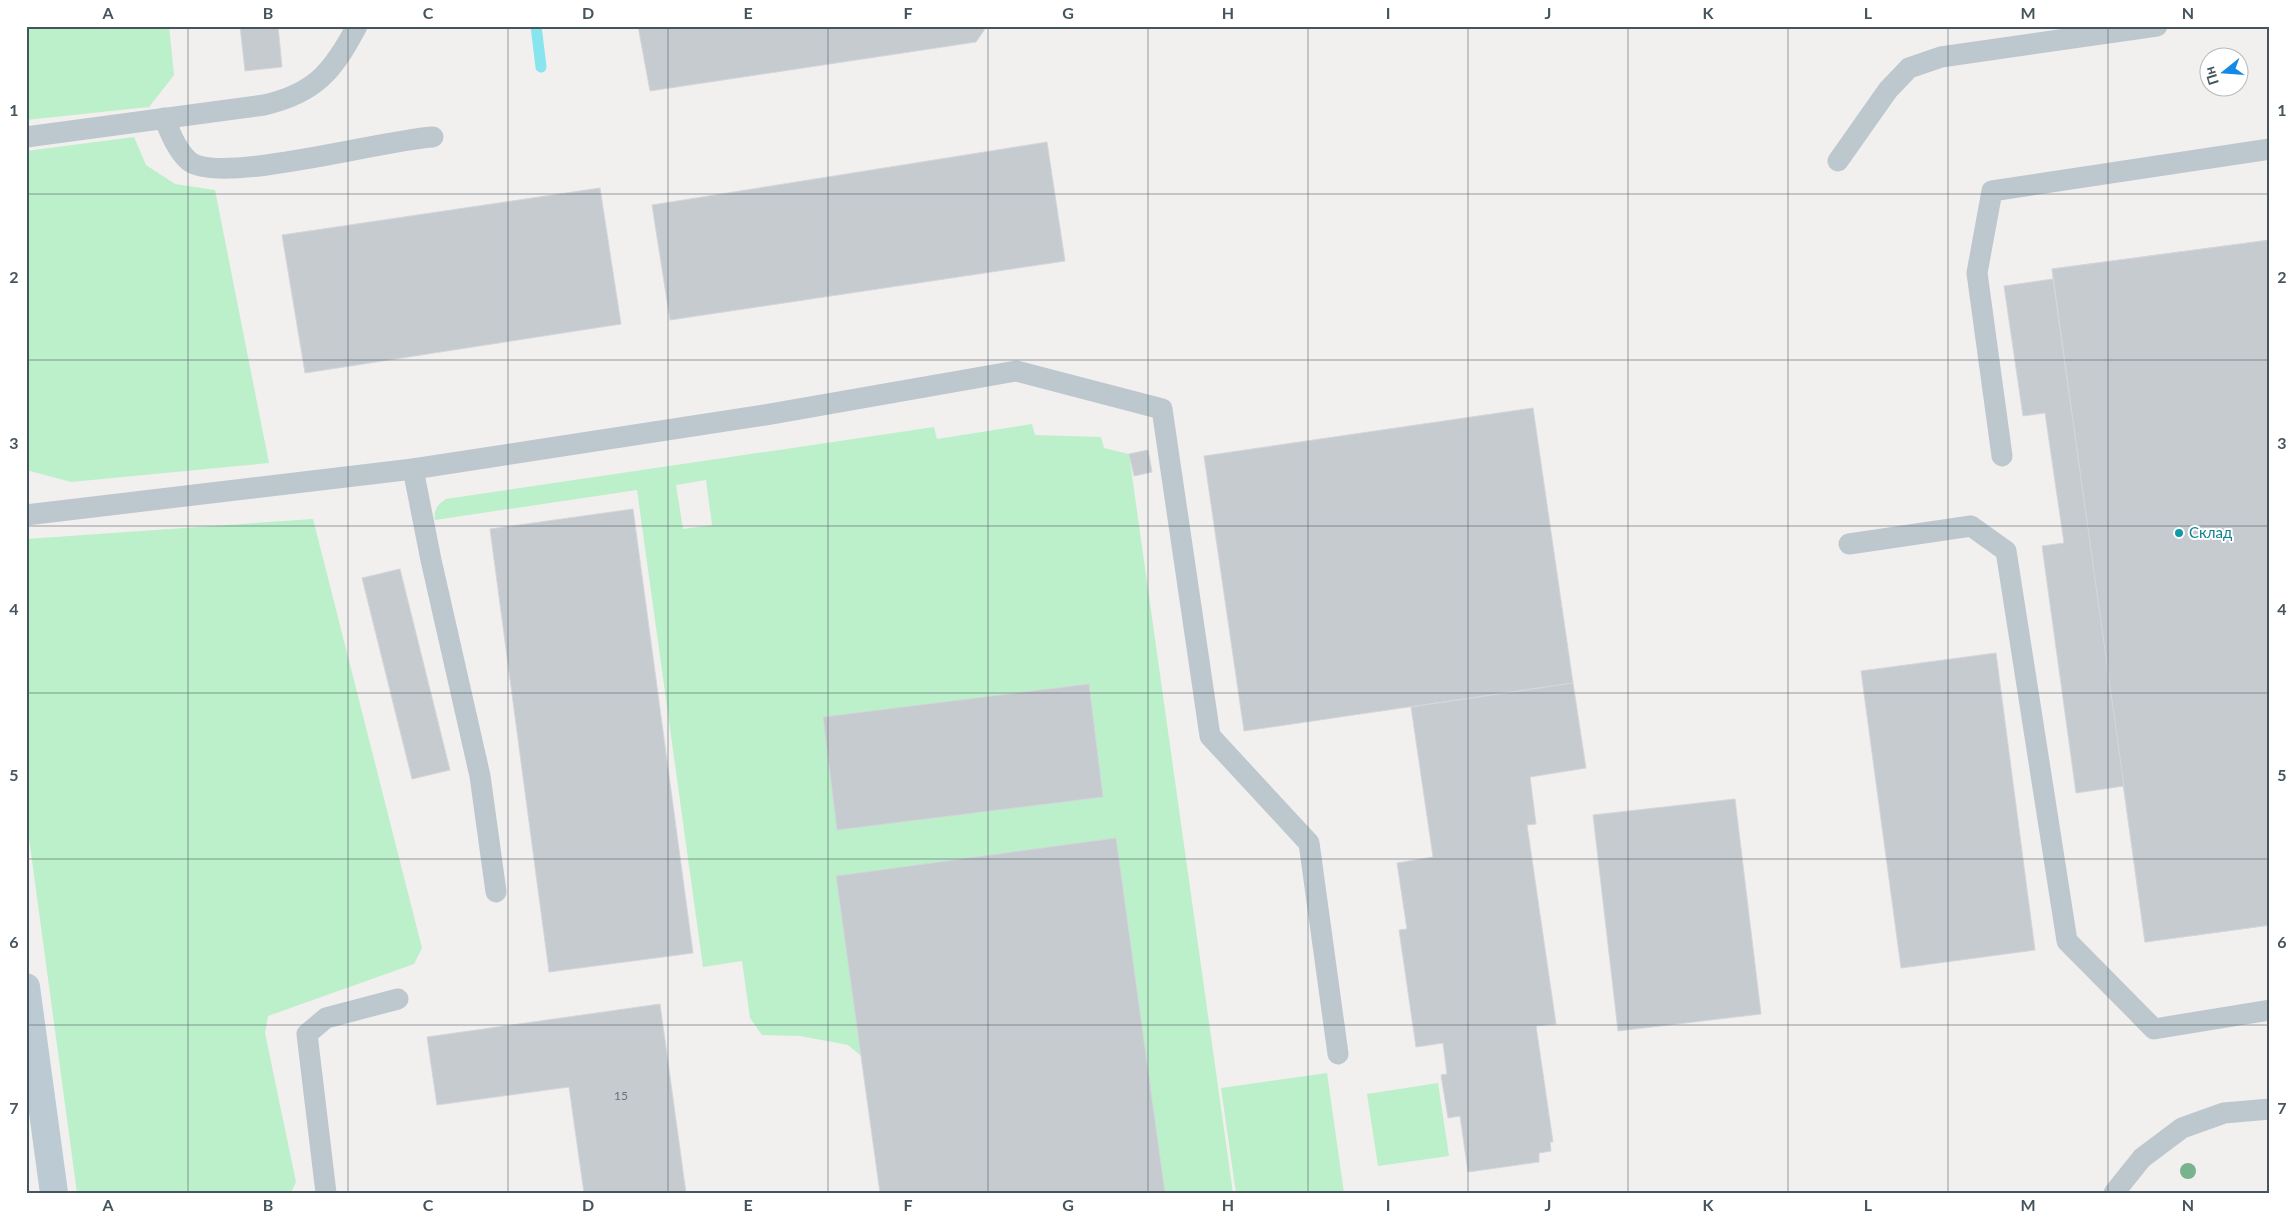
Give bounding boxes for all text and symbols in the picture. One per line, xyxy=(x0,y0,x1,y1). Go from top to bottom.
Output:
text: A xyxy=(101,3,114,22)
text: B xyxy=(263,3,273,22)
text: C xyxy=(423,3,434,22)
text: D xyxy=(582,3,594,22)
text: E xyxy=(743,3,753,22)
text: F xyxy=(903,3,913,22)
text: G xyxy=(1062,3,1074,22)
text: H xyxy=(1222,3,1234,22)
text: I xyxy=(1386,3,1390,22)
text: J xyxy=(1545,3,1551,22)
text: K xyxy=(1703,3,1715,22)
text: L xyxy=(1864,3,1873,22)
text: M xyxy=(2020,3,2036,22)
text: N xyxy=(2182,3,2194,22)
north arrow xyxy=(2198,48,2248,98)
text: Пн xyxy=(2200,65,2222,87)
text: 1 xyxy=(9,100,19,119)
text: 1 xyxy=(2277,100,2287,119)
text: 2 xyxy=(9,267,19,286)
text: 2 xyxy=(2277,267,2287,286)
text: 3 xyxy=(9,433,19,452)
text: 3 xyxy=(2277,433,2287,452)
place label: Склад xyxy=(2189,523,2232,541)
marker: Склад xyxy=(2173,527,2185,539)
text: 4 xyxy=(9,599,19,618)
text: 4 xyxy=(2277,599,2287,618)
text: 5 xyxy=(9,765,19,784)
text: 5 xyxy=(2277,765,2287,784)
text: 6 xyxy=(9,932,19,951)
text: 6 xyxy=(2277,932,2287,951)
house number: 15 xyxy=(614,1088,628,1103)
text: 7 xyxy=(9,1098,19,1117)
text: 7 xyxy=(2277,1098,2287,1117)
text: A xyxy=(101,1195,114,1214)
text: B xyxy=(263,1195,273,1214)
text: C xyxy=(423,1195,434,1214)
text: D xyxy=(582,1195,594,1214)
text: E xyxy=(743,1195,753,1214)
text: F xyxy=(903,1195,913,1214)
text: G xyxy=(1062,1195,1074,1214)
text: H xyxy=(1222,1195,1234,1214)
text: I xyxy=(1386,1195,1390,1214)
text: J xyxy=(1545,1195,1551,1214)
text: K xyxy=(1703,1195,1715,1214)
text: L xyxy=(1864,1195,1873,1214)
text: M xyxy=(2020,1195,2036,1214)
text: N xyxy=(2182,1195,2194,1214)

